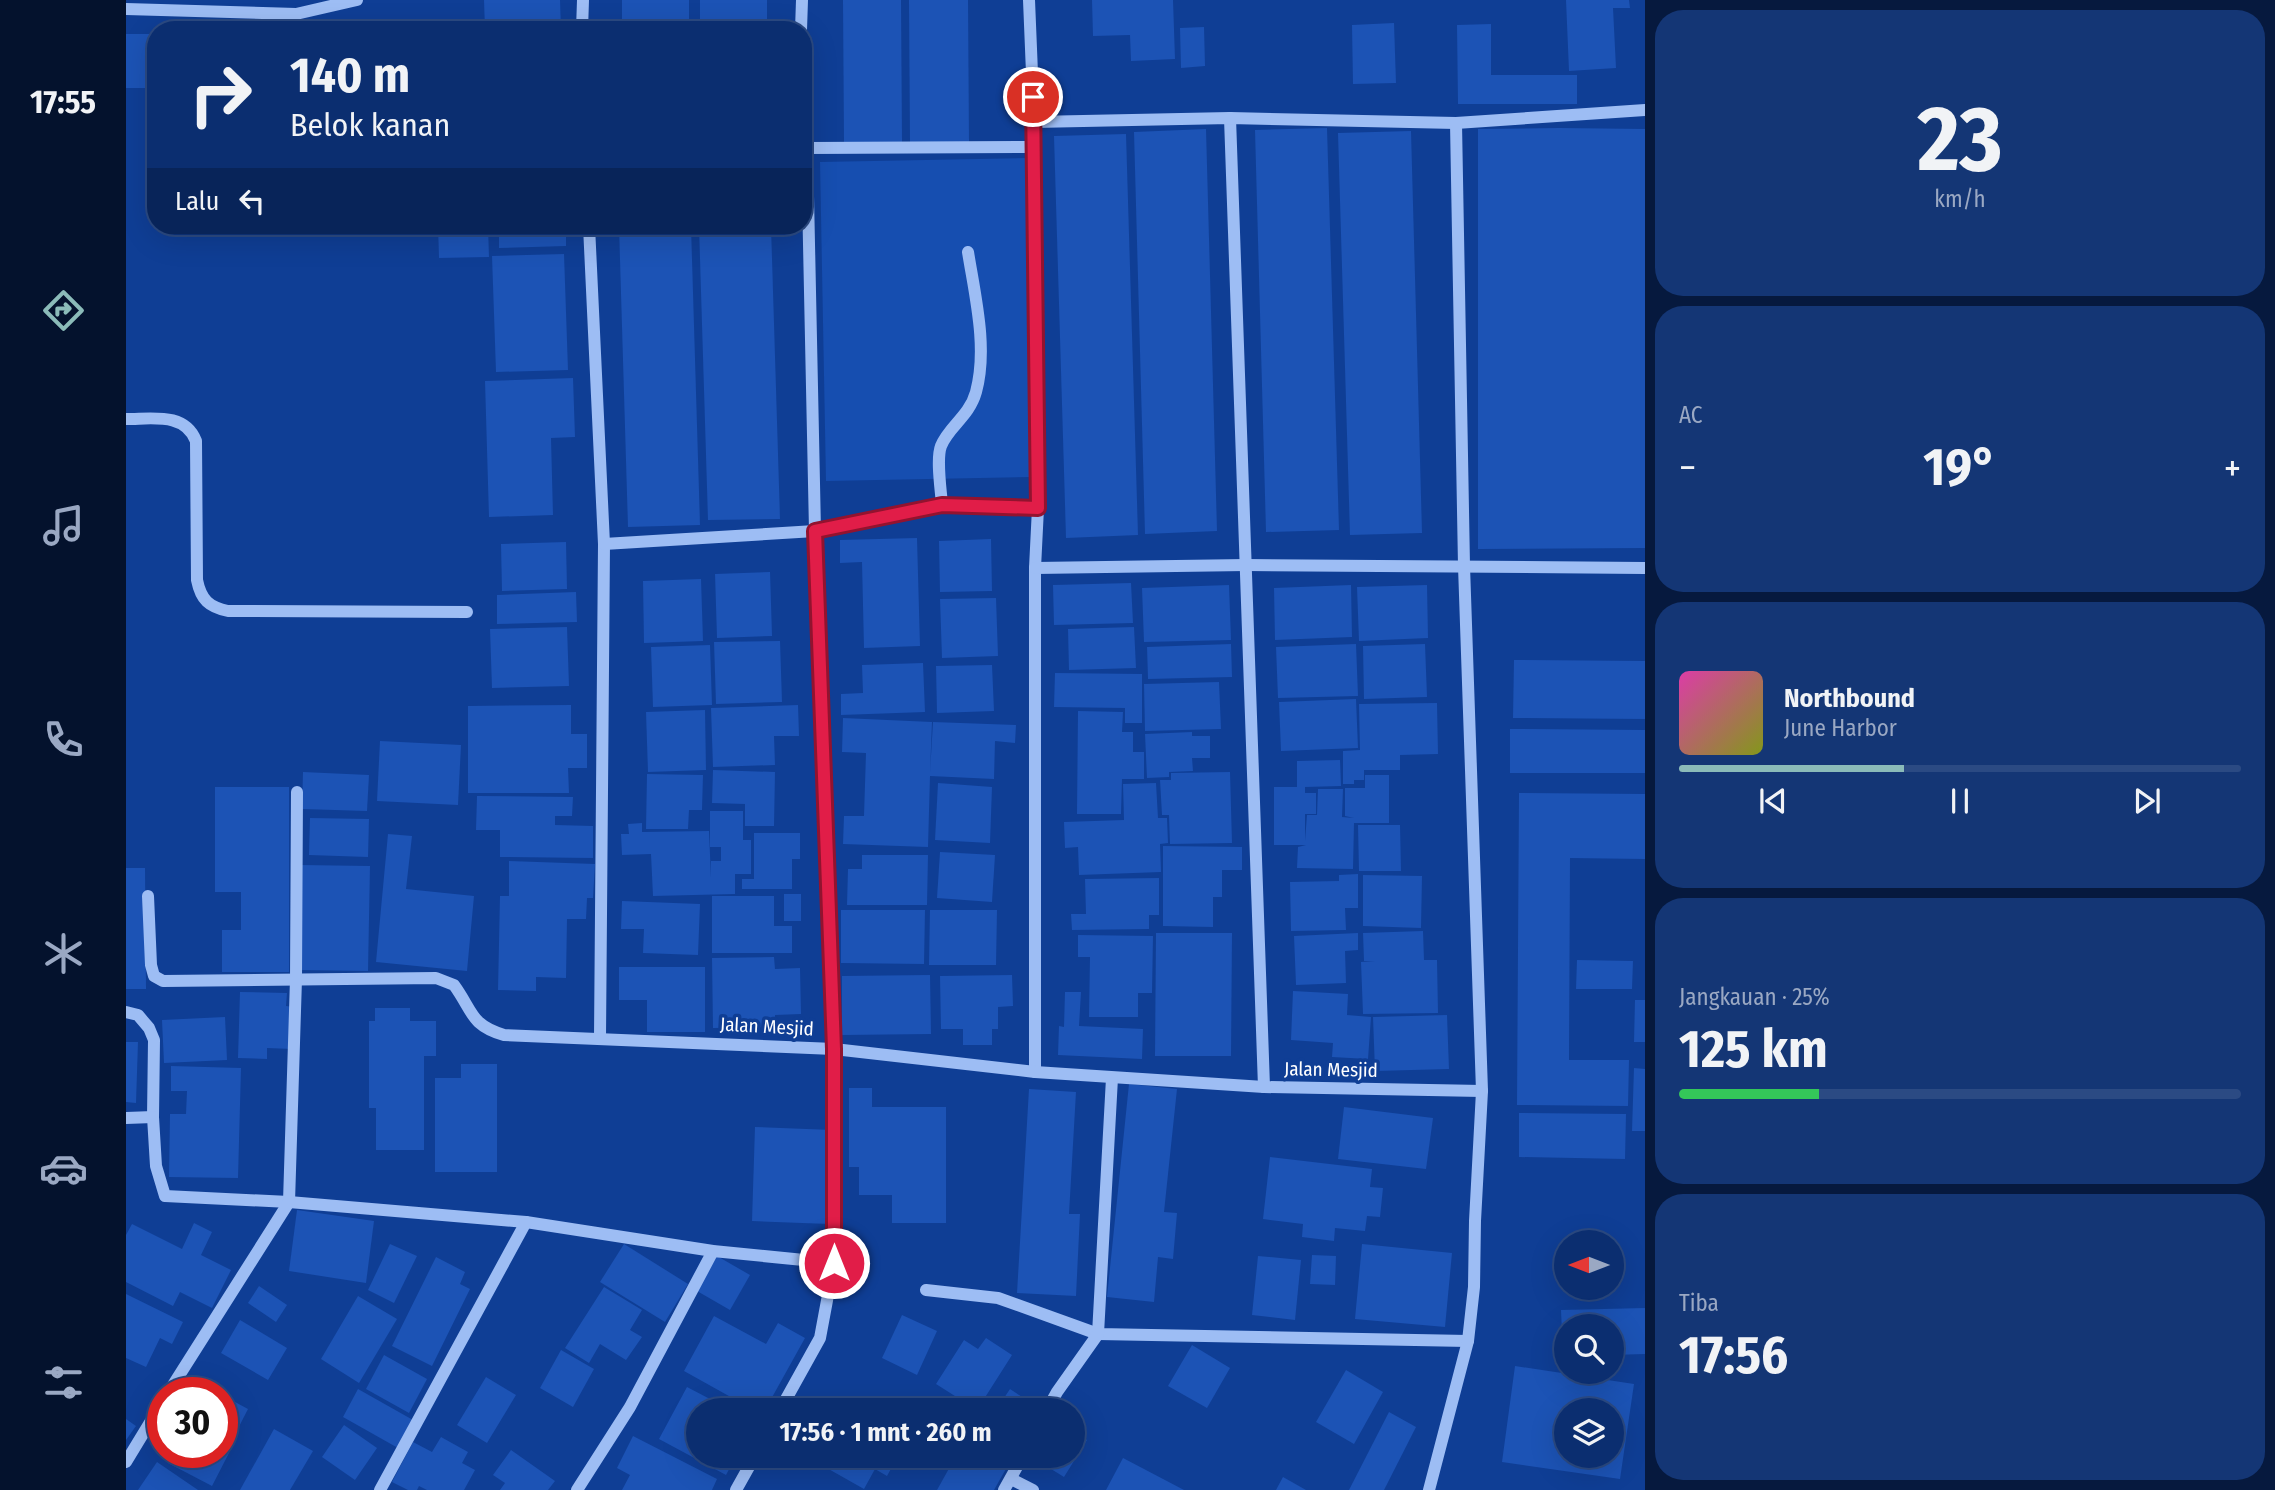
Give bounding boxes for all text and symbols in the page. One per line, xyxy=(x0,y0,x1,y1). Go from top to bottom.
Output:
text: 140 m xyxy=(290,46,410,105)
icon: right xyxy=(175,49,266,140)
pin xyxy=(1003,67,1063,127)
icon: arrive xyxy=(1014,78,1052,116)
text: 17:55 xyxy=(30,83,96,121)
text: 23 xyxy=(1917,85,2003,194)
text: Belok kanan xyxy=(290,106,450,144)
icon: left xyxy=(233,182,271,220)
text: km/h xyxy=(1934,185,1986,213)
text: Lalu xyxy=(175,186,219,217)
icon: directions xyxy=(39,286,88,335)
text: AC xyxy=(1679,401,1703,429)
text: 19° xyxy=(1923,436,1997,499)
text: − xyxy=(1679,445,1696,491)
text: + xyxy=(2224,445,2241,491)
icon: music xyxy=(39,501,88,550)
text: Northbound xyxy=(1784,683,1915,714)
text: June Harbor xyxy=(1784,714,1897,742)
icon: phone xyxy=(39,715,88,764)
icon: previous xyxy=(1754,782,1792,820)
icon: pause xyxy=(1941,782,1979,820)
icon: next xyxy=(2128,782,2166,820)
icon: climate xyxy=(39,929,88,978)
text: Jangkauan · 25% xyxy=(1679,983,1830,1011)
street label: Jalan Mesjid xyxy=(720,1013,814,1040)
text: 125 km xyxy=(1679,1018,1828,1081)
street label: Jalan Mesjid xyxy=(1284,1057,1378,1082)
icon: car xyxy=(39,1144,88,1193)
position arrow xyxy=(797,1226,871,1300)
north arrow xyxy=(1554,1230,1624,1300)
map controls xyxy=(1554,1230,1624,1468)
text: Tiba xyxy=(1679,1289,1719,1317)
button: search xyxy=(1554,1314,1624,1384)
text: 17:56 xyxy=(1679,1324,1788,1387)
icon: filters xyxy=(39,1358,88,1407)
speed limit sign: 30 xyxy=(147,1377,238,1468)
button: layers xyxy=(1554,1398,1624,1468)
text: 17:56 · 1 mnt · 260 m xyxy=(779,1417,992,1448)

